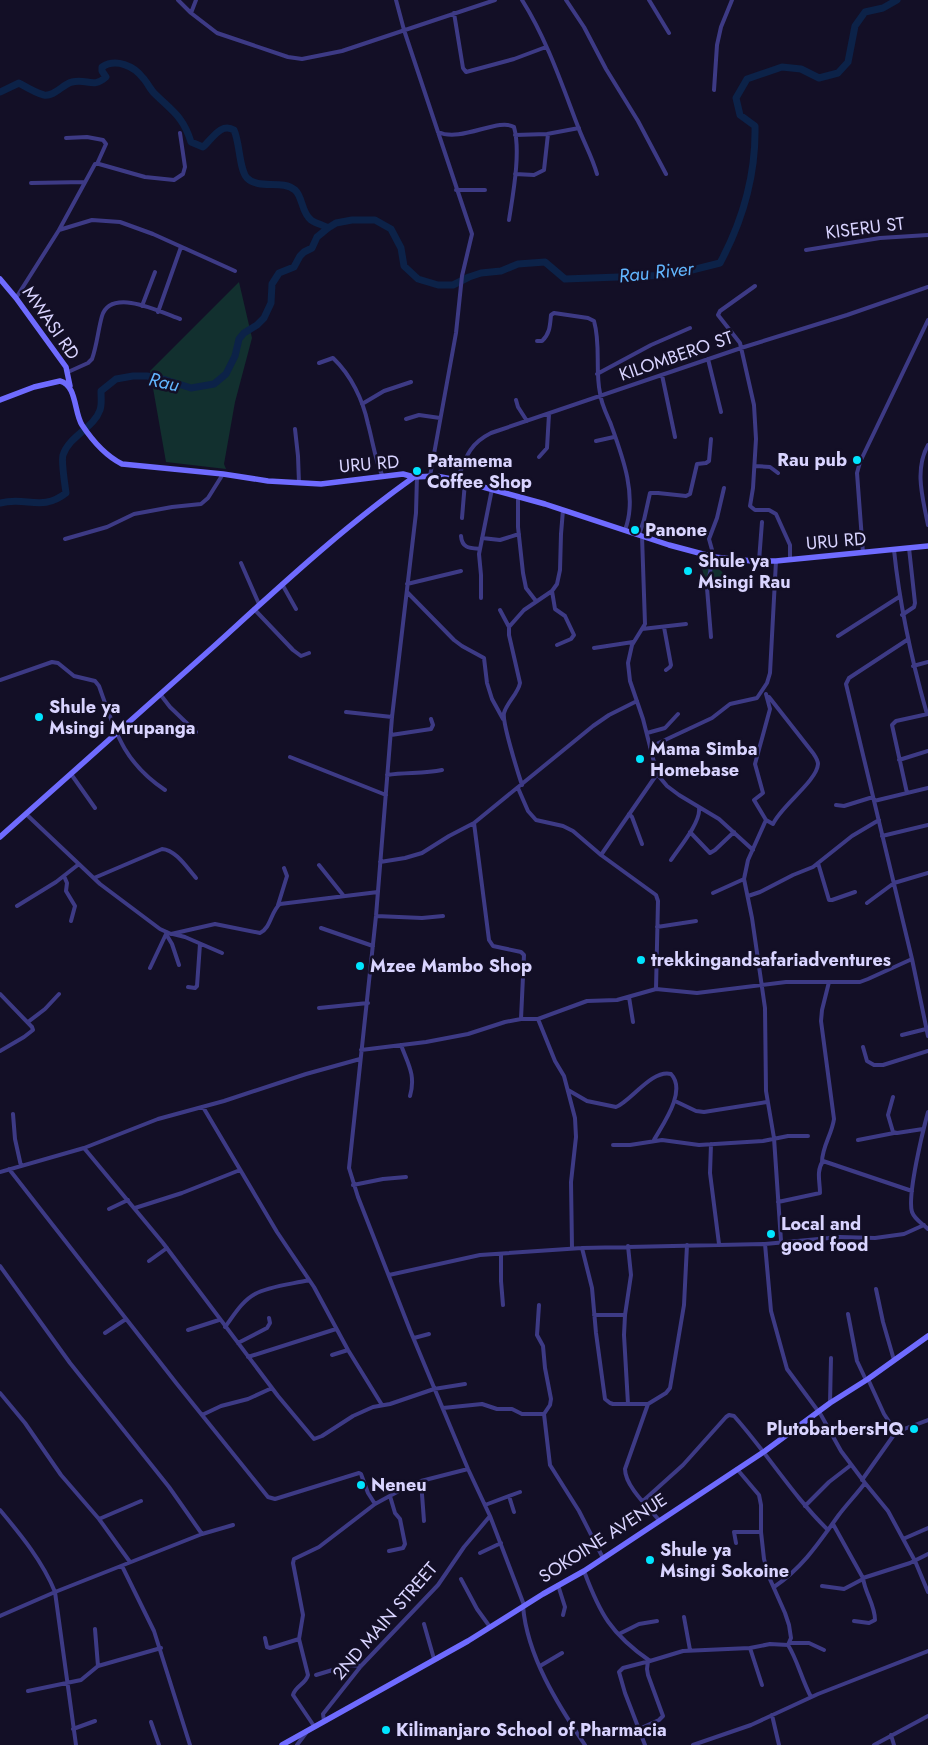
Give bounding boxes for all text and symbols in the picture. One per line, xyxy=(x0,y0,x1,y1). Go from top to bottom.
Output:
street label: KISERU ST xyxy=(824,210,907,246)
water label: Rau River xyxy=(617,254,696,289)
street label: MWASI RD xyxy=(16,281,86,365)
street label: KILOMBERO ST xyxy=(616,324,737,388)
water label: Rau xyxy=(146,365,182,399)
place label: Rau pub xyxy=(777,447,847,473)
street label: URU RD xyxy=(338,448,400,480)
place label: Patamema Coffee Shop xyxy=(427,448,532,495)
marker: Rau pub xyxy=(851,454,863,466)
marker: Patamema Coffee Shop xyxy=(411,465,423,477)
place label: Panone xyxy=(645,517,707,543)
marker: Panone xyxy=(629,524,641,536)
street label: URU RD xyxy=(805,525,867,557)
place label: Shule ya Msingi Rau xyxy=(698,548,791,595)
marker: Shule ya Msingi Rau xyxy=(682,565,694,577)
place label: Shule ya Msingi Mrupanga xyxy=(49,694,196,741)
marker: Shule ya Msingi Mrupanga xyxy=(33,711,45,723)
place label: Mama Simba Homebase xyxy=(650,736,757,783)
marker: Mama Simba Homebase xyxy=(634,753,646,765)
place label: trekkingandsafariadventures xyxy=(651,947,891,973)
place label: Mzee Mambo Shop xyxy=(370,953,532,979)
marker: trekkingandsafariadventures xyxy=(635,954,647,966)
marker: Mzee Mambo Shop xyxy=(354,960,366,972)
place label: Local and good food xyxy=(781,1211,868,1258)
marker: Local and good food xyxy=(765,1228,777,1240)
place label: PlutobarbersHQ xyxy=(766,1416,904,1442)
marker: PlutobarbersHQ xyxy=(908,1423,920,1435)
place label: Neneu xyxy=(371,1472,427,1498)
marker: Neneu xyxy=(355,1479,367,1491)
street label: SOKOINE AVENUE xyxy=(534,1487,672,1589)
place label: Shule ya Msingi Sokoine xyxy=(660,1537,789,1584)
marker: Shule ya Msingi Sokoine xyxy=(644,1554,656,1566)
street label: 2ND MAIN STREET xyxy=(326,1556,444,1686)
place label: Kilimanjaro School of Pharmacia xyxy=(396,1717,667,1743)
marker: Kilimanjaro School of Pharmacia xyxy=(380,1724,392,1736)

